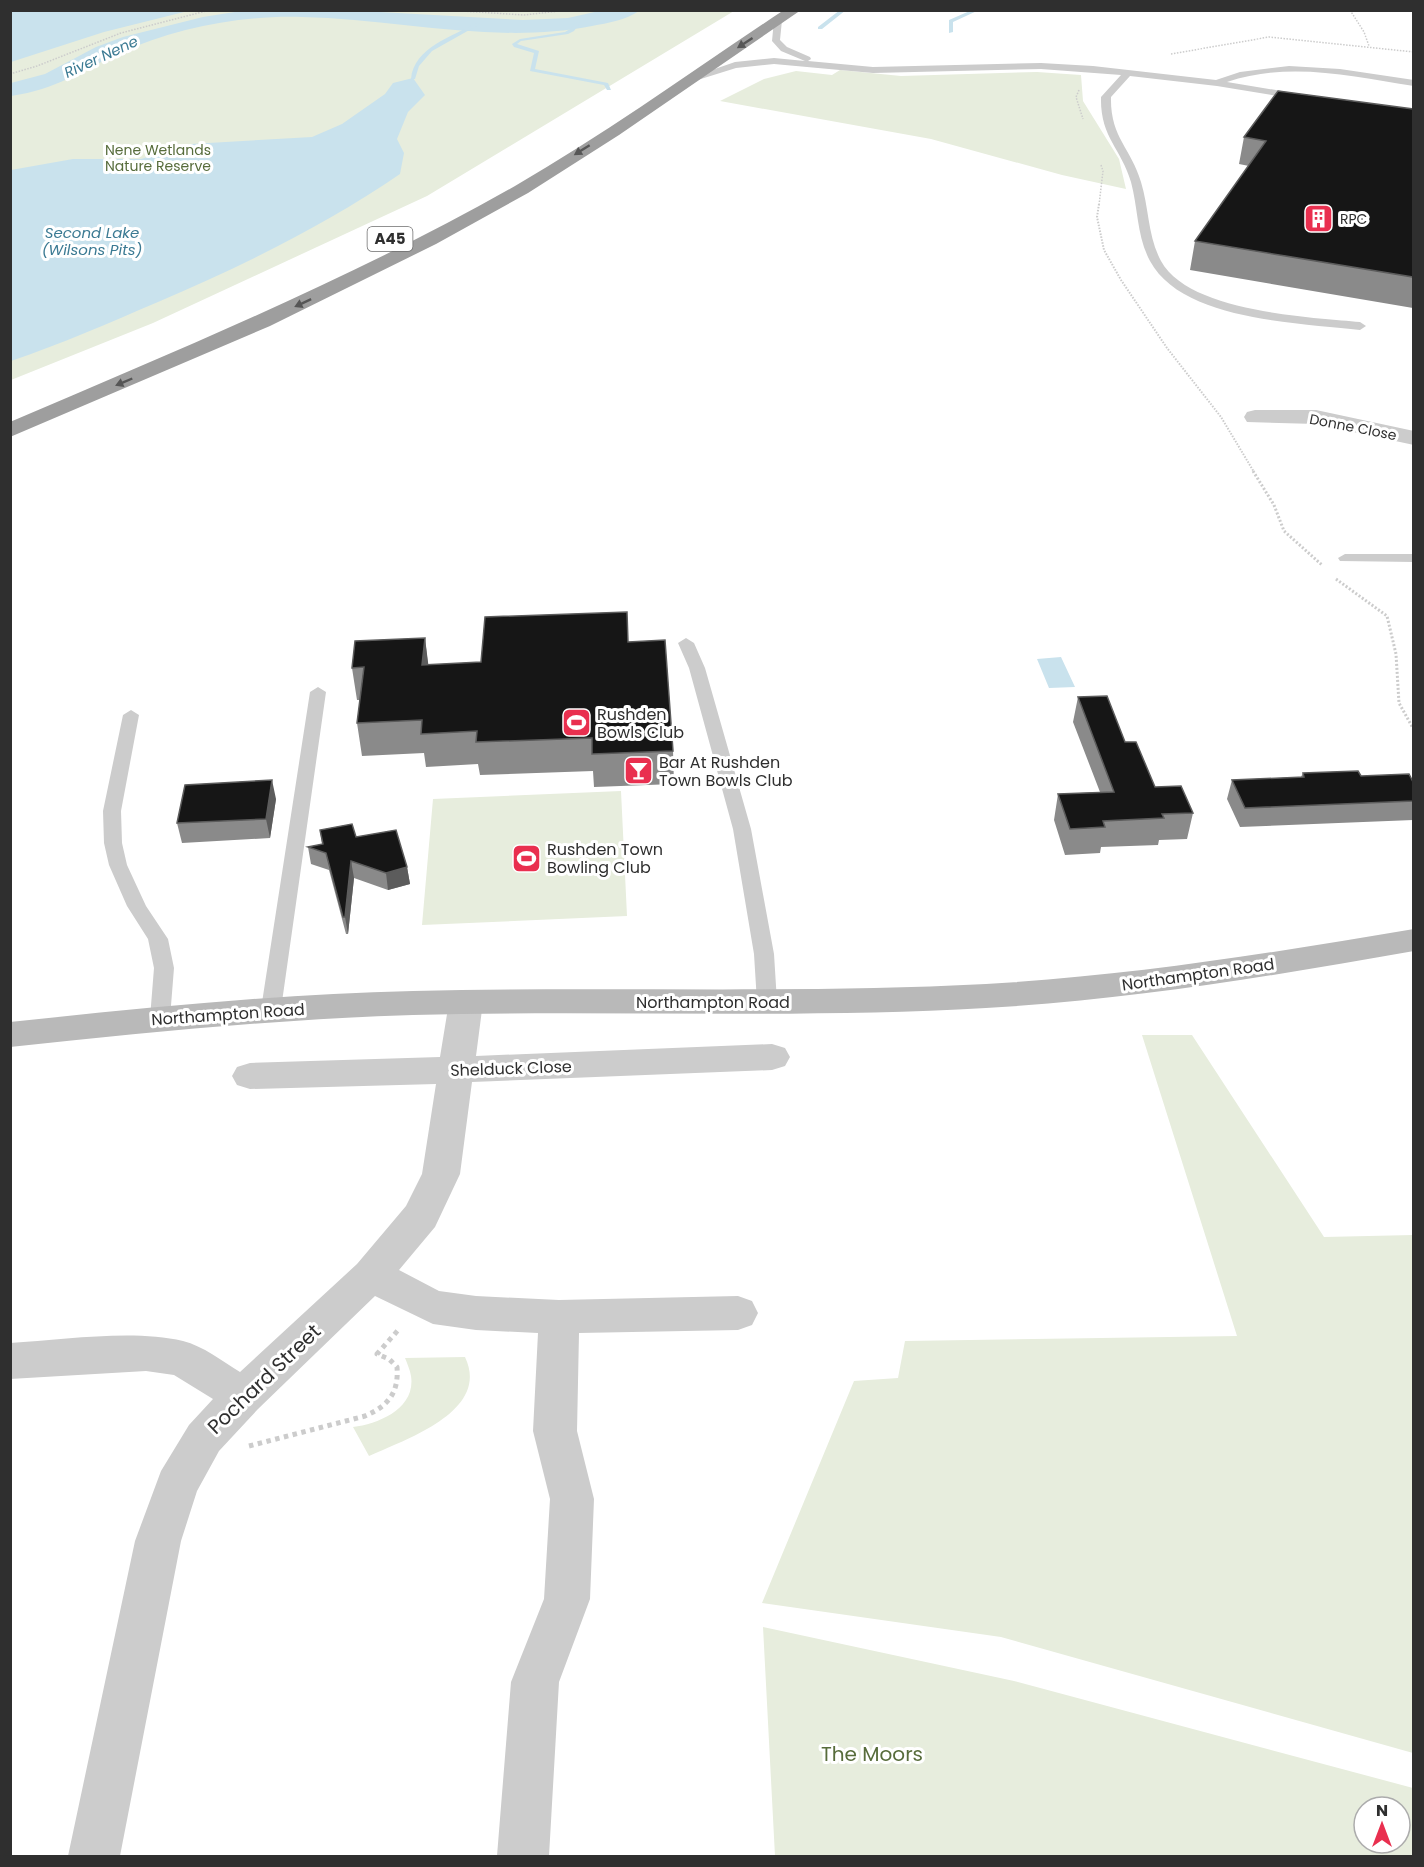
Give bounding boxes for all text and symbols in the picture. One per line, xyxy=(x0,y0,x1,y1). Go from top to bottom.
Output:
water label: River Nene xyxy=(60,30,141,83)
one-way arrow xyxy=(736,37,753,48)
park label: Nene Wetlands Nature Reserve xyxy=(105,140,211,176)
one-way arrow xyxy=(574,145,590,156)
building icon: RPC xyxy=(1303,203,1335,235)
place label: RPC xyxy=(1340,209,1367,229)
water label: Second Lake (Wilsons Pits) xyxy=(42,222,142,260)
road number: A45 xyxy=(368,227,412,251)
one-way arrow xyxy=(294,298,311,307)
one-way arrow xyxy=(116,377,133,386)
street label: Donne Close xyxy=(1308,409,1399,445)
place label: Rushden Bowls Club xyxy=(597,703,684,744)
sports icon: Rushden Bowls Club xyxy=(560,707,592,739)
place label: Bar At Rushden Town Bowls Club xyxy=(659,751,793,792)
bar icon: Bar At Rushden Town Bowls Club xyxy=(622,755,654,787)
place label: Rushden Town Bowling Club xyxy=(547,838,663,879)
sports icon: Rushden Town Bowling Club xyxy=(510,842,542,874)
street label: Northampton Road xyxy=(1120,952,1276,997)
street label: Northampton Road xyxy=(636,991,790,1014)
street label: Northampton Road xyxy=(151,998,306,1031)
street label: Shelduck Close xyxy=(450,1055,572,1082)
street label: Pochard Street xyxy=(201,1318,327,1440)
park label: The Moors xyxy=(821,1740,923,1768)
north arrow xyxy=(1352,1795,1412,1855)
text: N xyxy=(1376,1799,1388,1822)

